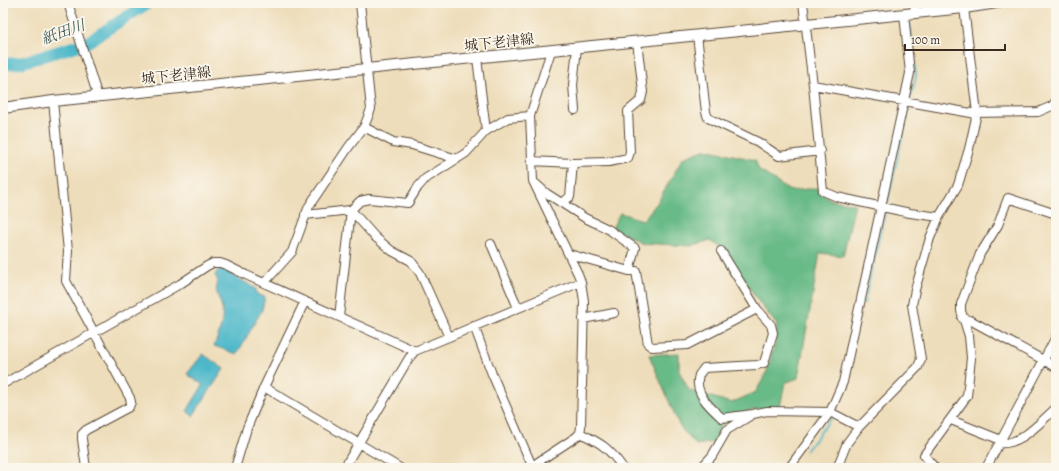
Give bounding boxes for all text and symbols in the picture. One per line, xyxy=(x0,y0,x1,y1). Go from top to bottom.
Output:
water label: 紙田川 xyxy=(38,14,89,49)
scale bar xyxy=(905,26,1005,52)
street label: 城下老津線 xyxy=(463,29,535,56)
text: 100 m xyxy=(911,32,940,48)
street label: 城下老津線 xyxy=(140,62,212,89)

